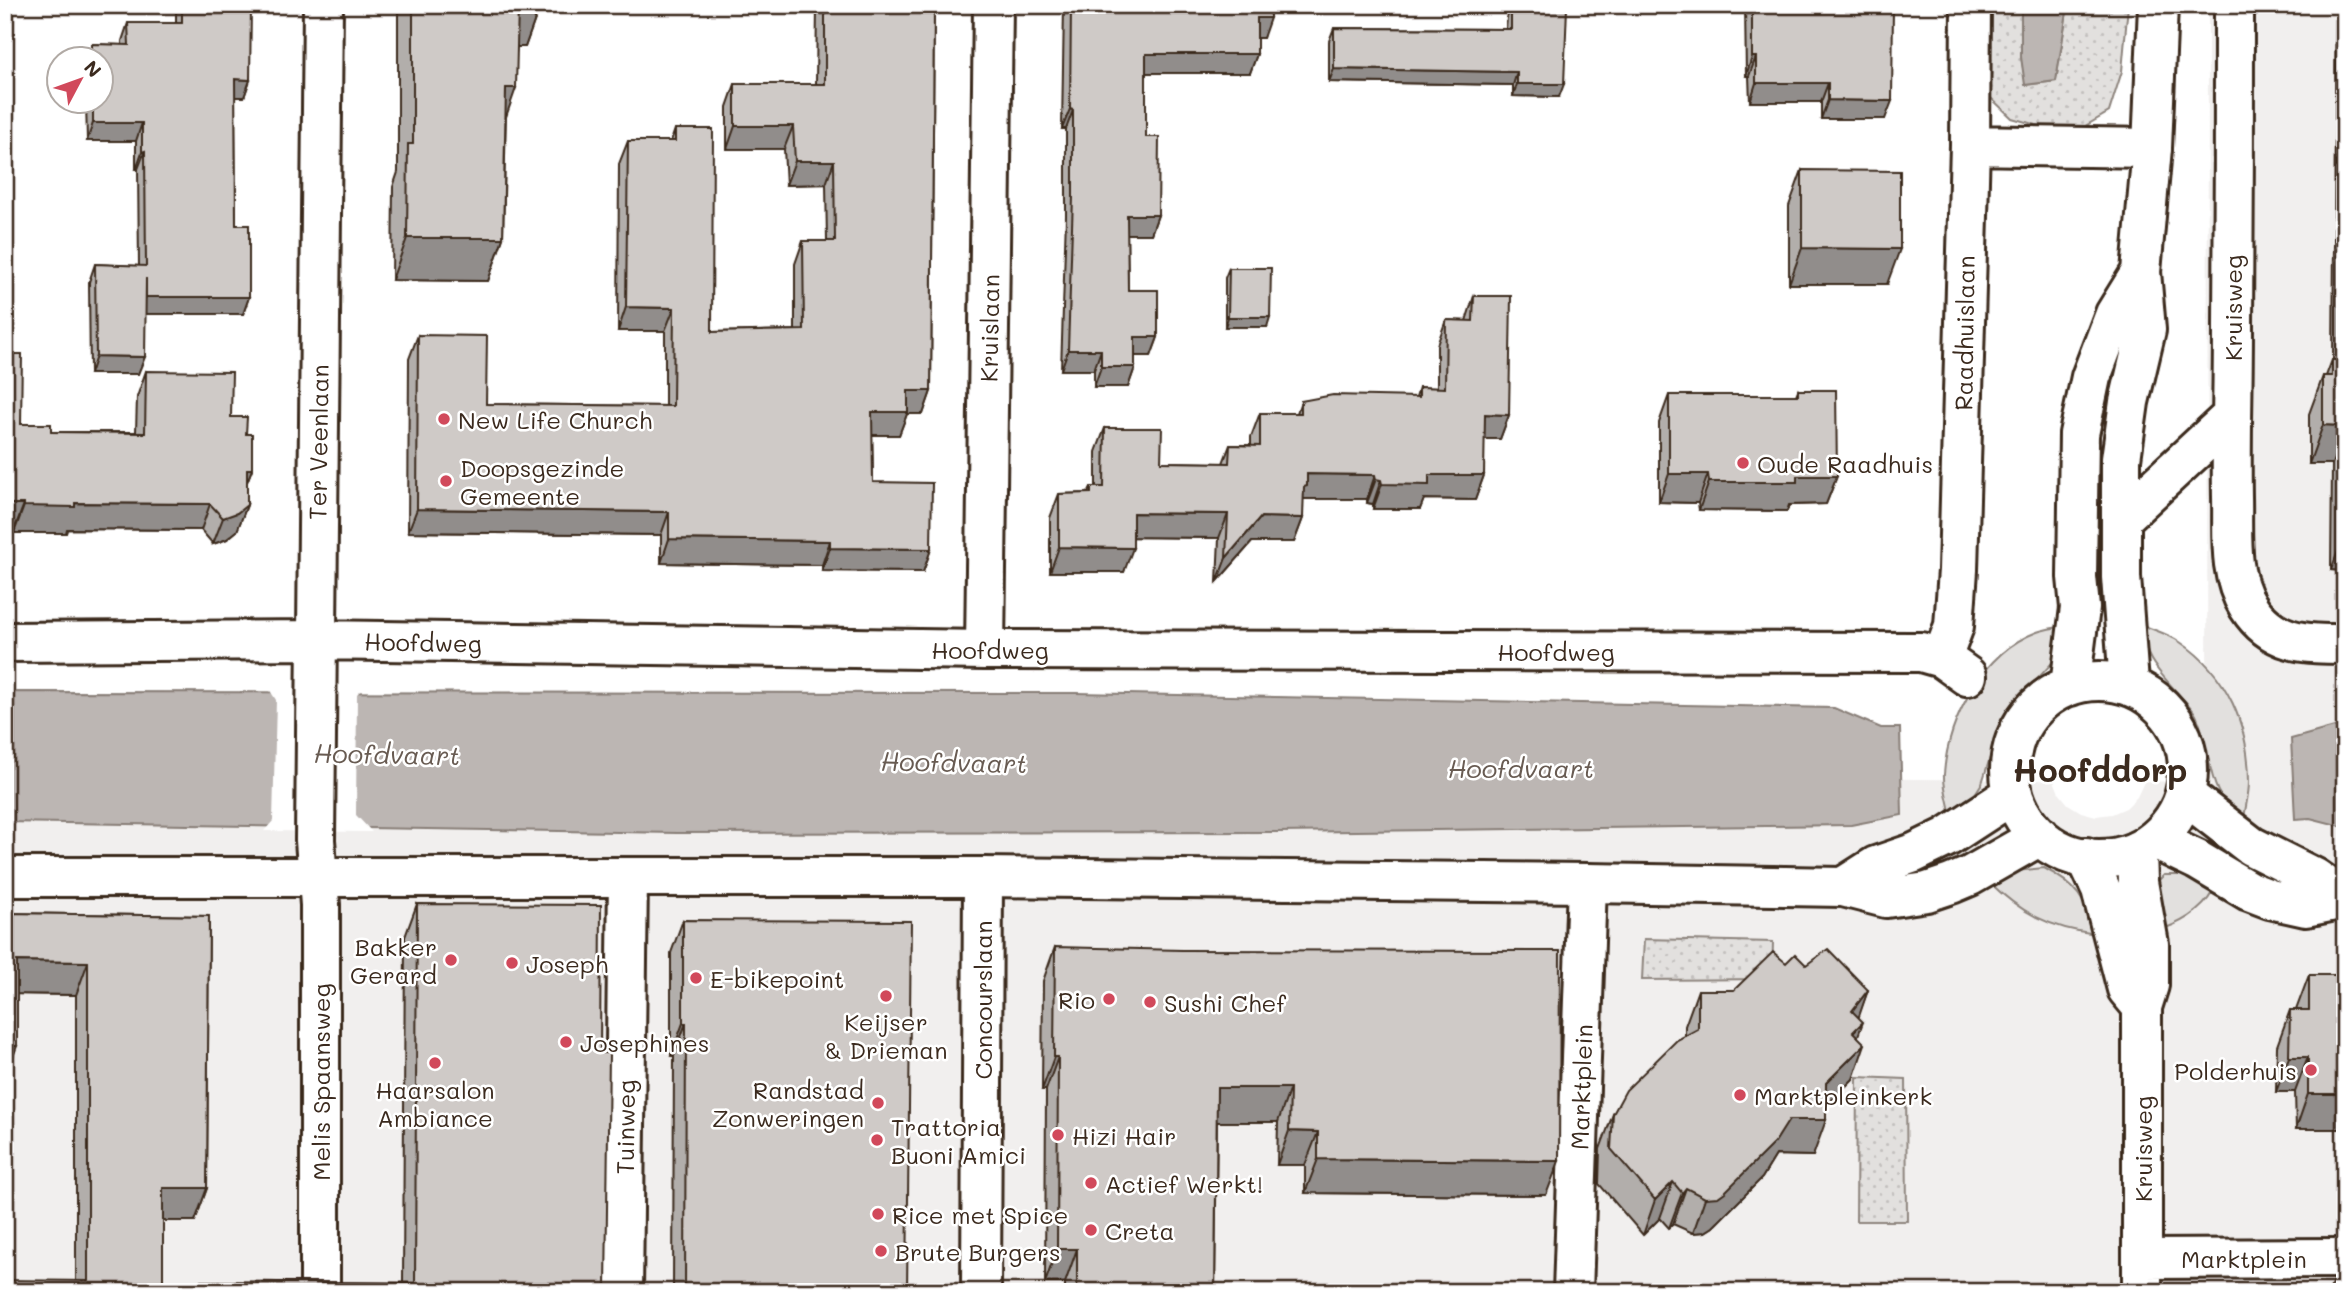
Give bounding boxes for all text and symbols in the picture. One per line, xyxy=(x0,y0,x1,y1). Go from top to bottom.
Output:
north arrow xyxy=(46,46,116,116)
text: N xyxy=(79,55,107,82)
street label: Raadhuislaan xyxy=(1947,255,1981,411)
street label: Kruisweg xyxy=(2217,255,2248,361)
street label: Kruislaan xyxy=(973,274,1005,382)
street label: Ter Veenlaan xyxy=(301,364,335,520)
place label: New Life Church xyxy=(458,404,652,435)
marker: New Life Church xyxy=(436,411,452,427)
place label: Oude Raadhuis xyxy=(1757,448,1933,479)
place label: Doopsgezinde Gemeente xyxy=(460,452,624,511)
marker: Oude Raadhuis xyxy=(1735,455,1751,471)
marker: Doopsgezinde Gemeente xyxy=(438,473,454,489)
street label: Hoofdweg xyxy=(364,625,482,659)
street label: Hoofdweg xyxy=(931,634,1049,665)
street label: Hoofdweg xyxy=(1497,636,1615,667)
water label: Hoofdvaart xyxy=(313,736,461,772)
water label: Hoofdvaart xyxy=(880,744,1028,780)
district label: Hoofddorp xyxy=(2012,748,2188,790)
water label: Hoofdvaart xyxy=(1448,751,1594,785)
street label: Concourslaan xyxy=(967,920,998,1080)
place label: Bakker Gerard xyxy=(350,931,437,990)
place label: Joseph xyxy=(526,948,608,979)
marker: Bakker Gerard xyxy=(443,952,459,968)
marker: Joseph xyxy=(504,955,520,971)
place label: E-bikepoint xyxy=(710,963,844,994)
marker: E-bikepoint xyxy=(688,970,704,986)
street label: Melis Spaansweg xyxy=(305,983,336,1181)
place label: Rio xyxy=(1058,984,1095,1015)
place label: Sushi Chef xyxy=(1164,987,1286,1018)
marker: Keijser & Drieman xyxy=(878,988,894,1004)
marker: Rio xyxy=(1101,991,1117,1007)
marker: Sushi Chef xyxy=(1142,994,1158,1010)
place label: Keijser & Drieman xyxy=(824,1006,948,1065)
street label: Marktplein xyxy=(1563,1024,1599,1150)
place label: Josephines xyxy=(580,1027,709,1058)
marker: Josephines xyxy=(558,1034,574,1050)
marker: Haarsalon Ambiance xyxy=(427,1055,443,1071)
place label: Polderhuis xyxy=(2174,1055,2297,1086)
marker: Polderhuis xyxy=(2303,1062,2319,1078)
place label: Haarsalon Ambiance xyxy=(375,1074,495,1133)
place label: Randstad Zonweringen xyxy=(712,1074,864,1133)
street label: Tuinweg xyxy=(609,1079,641,1175)
place label: Marktpleinkerk xyxy=(1754,1080,1932,1111)
marker: Marktpleinkerk xyxy=(1732,1087,1748,1103)
marker: Randstad Zonweringen xyxy=(870,1095,886,1111)
street label: Kruisweg xyxy=(2127,1096,2158,1202)
place label: Trattoria Buoni Amici xyxy=(891,1111,1026,1170)
place label: Hizi Hair xyxy=(1072,1120,1176,1151)
marker: Hizi Hair xyxy=(1050,1127,1066,1143)
marker: Trattoria Buoni Amici xyxy=(869,1132,885,1148)
place label: Actief Werkt! xyxy=(1105,1168,1263,1199)
marker: Actief Werkt! xyxy=(1083,1175,1099,1191)
place label: Rice met Spice xyxy=(892,1199,1068,1230)
marker: Rice met Spice xyxy=(870,1206,886,1222)
place label: Creta xyxy=(1105,1215,1175,1246)
marker: Creta xyxy=(1083,1222,1099,1238)
place label: Brute Burgers xyxy=(895,1236,1061,1267)
marker: Brute Burgers xyxy=(873,1243,889,1259)
street label: Marktplein xyxy=(2181,1243,2307,1274)

